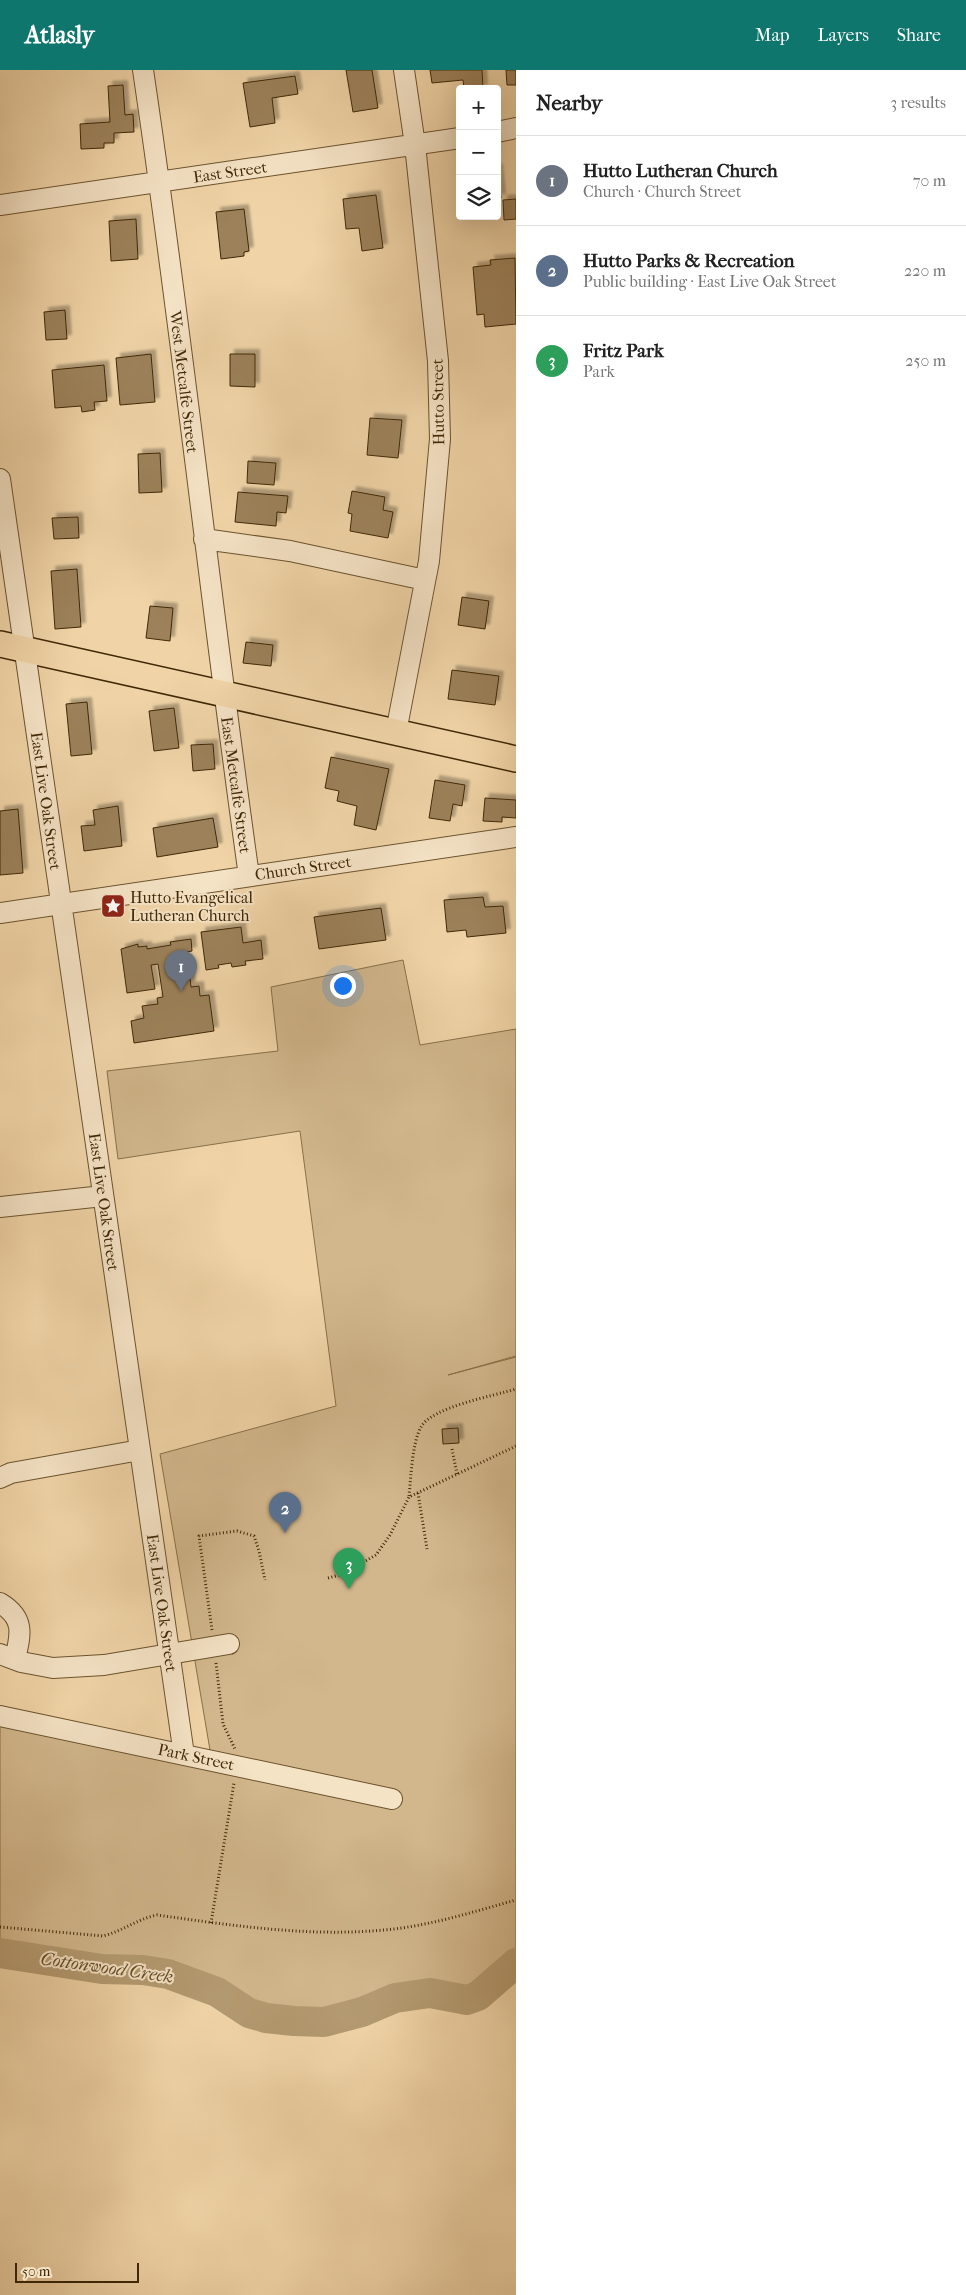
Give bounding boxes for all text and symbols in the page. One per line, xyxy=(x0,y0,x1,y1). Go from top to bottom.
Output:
text: Atlasly xyxy=(25,21,94,49)
text: Map xyxy=(755,25,789,46)
text: Layers xyxy=(817,25,869,46)
text: Share xyxy=(897,25,941,46)
map controls xyxy=(456,85,501,220)
button: + xyxy=(456,85,501,130)
text: Nearby xyxy=(536,91,602,115)
text: 3 results xyxy=(890,93,946,112)
button: − xyxy=(456,130,501,175)
street label: East Street xyxy=(192,157,268,187)
text: Hutto Lutheran Church xyxy=(583,160,778,182)
text: 1 xyxy=(549,171,555,190)
text: 70 m xyxy=(913,171,946,190)
button: layers xyxy=(456,175,501,220)
text: Church · Church Street xyxy=(583,182,741,201)
text: Hutto Parks & Recreation xyxy=(583,250,795,272)
text: 2 xyxy=(548,261,556,280)
text: 220 m xyxy=(904,261,946,280)
text: Public building · East Live Oak Street xyxy=(583,272,836,291)
street label: West Metcalfe Street xyxy=(166,309,202,454)
text: Fritz Park xyxy=(583,340,664,362)
text: 3 xyxy=(549,351,555,370)
text: 250 m xyxy=(905,351,946,370)
street label: Hutto Street xyxy=(428,358,448,446)
text: Park xyxy=(583,362,615,381)
street label: East Metcalfe Street xyxy=(217,715,255,855)
street label: East Live Oak Street xyxy=(27,731,65,872)
street label: Church Street xyxy=(254,852,353,884)
place label: Hutto Evangelical Lutheran Church xyxy=(130,888,253,925)
place icon: Hutto Evangelical Lutheran Church xyxy=(100,893,126,919)
pin: 1 xyxy=(165,950,197,991)
your location xyxy=(330,973,356,999)
street label: East Live Oak Street xyxy=(85,1132,123,1273)
pin: 2 xyxy=(269,1492,301,1533)
street label: East Live Oak Street xyxy=(143,1533,181,1674)
pin: 3 xyxy=(333,1548,365,1589)
street label: Park Street xyxy=(156,1740,236,1774)
water label: Cottonwood Creek xyxy=(39,1948,175,1988)
scale bar xyxy=(15,2260,139,2283)
text: 50 m xyxy=(22,2263,50,2280)

